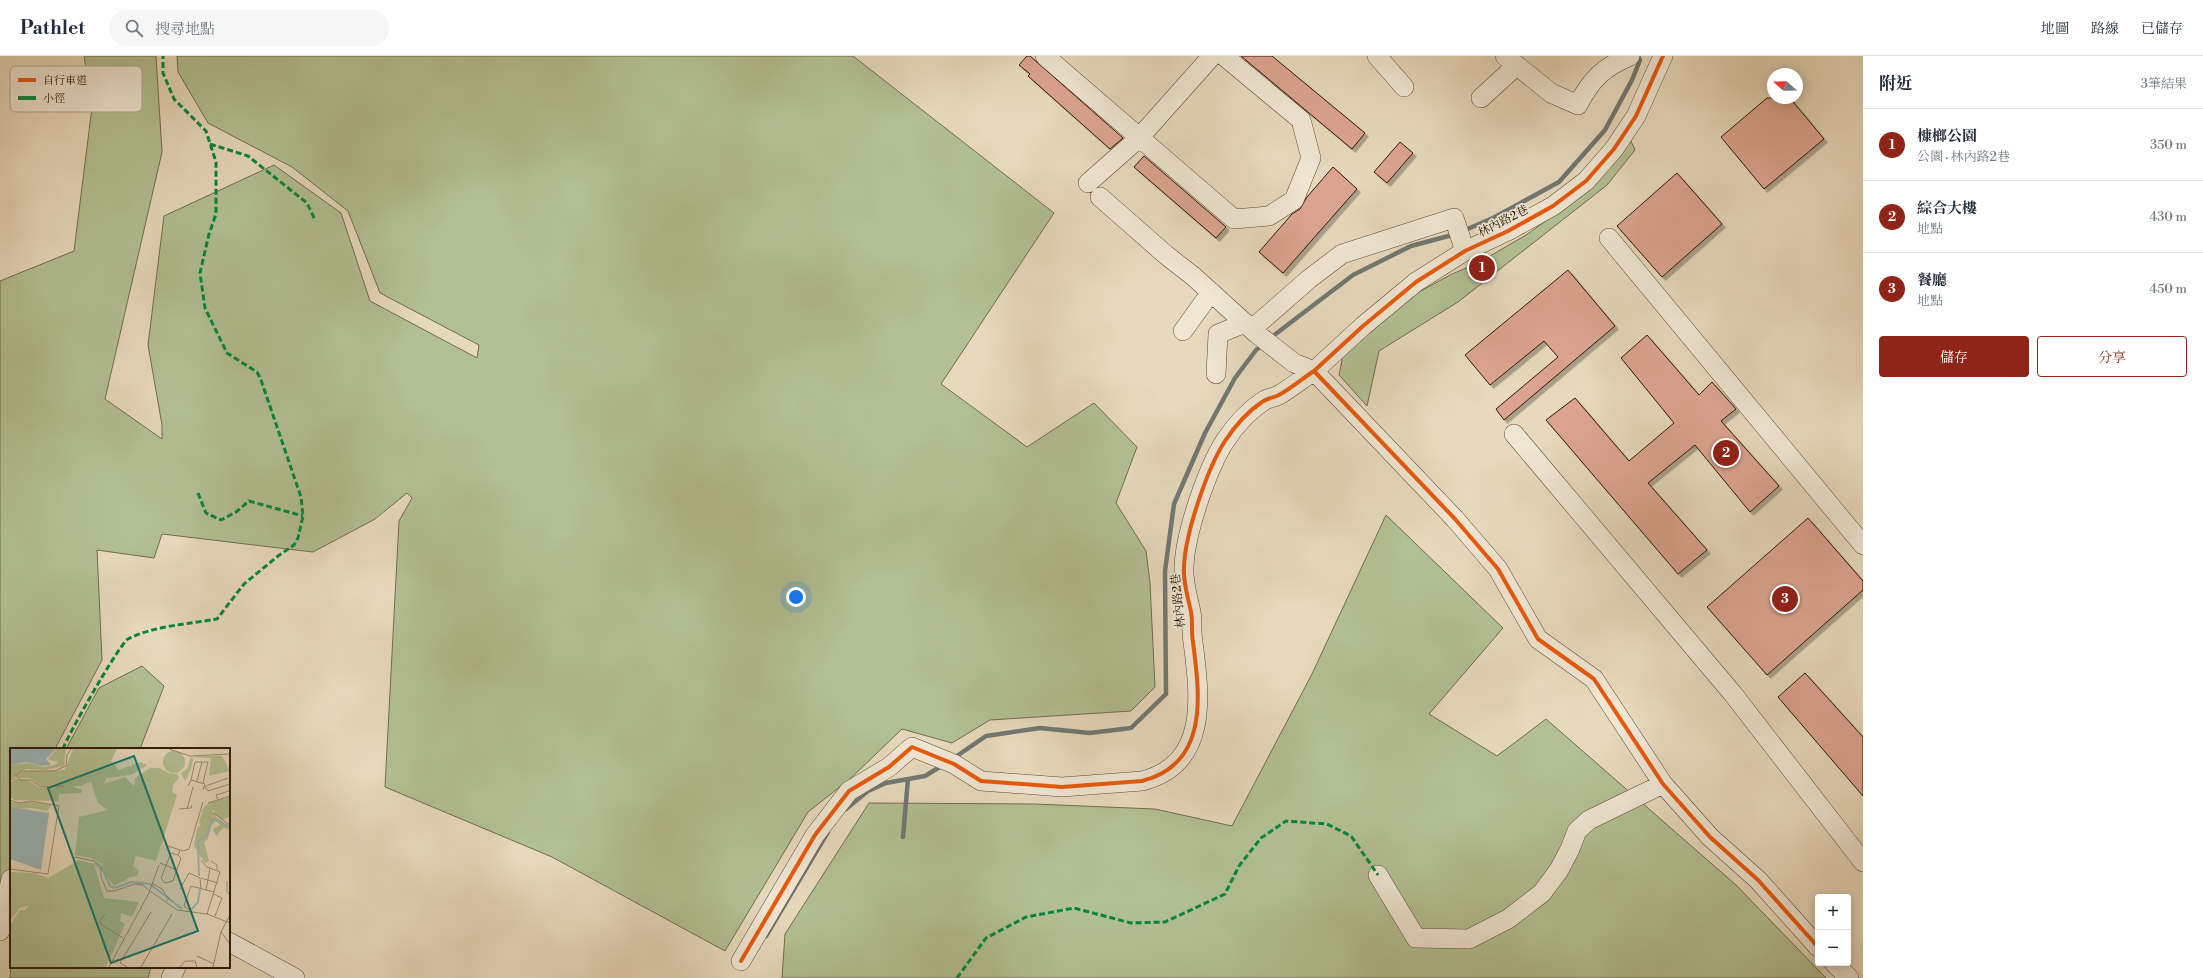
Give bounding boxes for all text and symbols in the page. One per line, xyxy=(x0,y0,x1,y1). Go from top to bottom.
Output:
search box xyxy=(109,10,389,46)
text: Pathlet xyxy=(20,16,85,40)
icon: search xyxy=(123,17,145,39)
text: 搜尋地點 xyxy=(155,20,215,39)
text: 地圖 xyxy=(2041,20,2069,38)
text: 路線 xyxy=(2091,20,2119,38)
text: 已儲存 xyxy=(2141,20,2183,38)
legend xyxy=(10,66,142,112)
north arrow xyxy=(1767,68,1803,104)
text: 附近 xyxy=(1879,73,1913,95)
text: 自行車道 xyxy=(43,74,87,88)
text: 3筆結果 xyxy=(2141,76,2187,92)
text: 小徑 xyxy=(43,92,65,106)
text: 槺榔公園 xyxy=(1917,127,1977,146)
text: 1 xyxy=(1889,137,1895,153)
text: 350 m xyxy=(2150,137,2187,153)
text: 公園 · 林內路2巷 xyxy=(1917,149,2010,165)
text: 綜合大樓 xyxy=(1917,199,1977,218)
street label: 林內路2巷 xyxy=(1475,202,1531,241)
text: 2 xyxy=(1888,209,1896,225)
text: 430 m xyxy=(2149,209,2187,225)
text: 地點 xyxy=(1917,221,1943,237)
pin: 1 xyxy=(1469,253,1495,283)
text: 餐廳 xyxy=(1917,271,1947,290)
text: 3 xyxy=(1888,281,1896,297)
text: 450 m xyxy=(2149,281,2187,297)
text: 地點 xyxy=(1917,293,1943,309)
button: 儲存 xyxy=(1879,336,2029,377)
button: 分享 xyxy=(2037,336,2187,377)
pin: 2 xyxy=(1713,438,1739,468)
street label: 林內路2巷 xyxy=(1168,573,1189,629)
pin: 3 xyxy=(1772,584,1798,614)
your location xyxy=(786,587,806,607)
inset map xyxy=(10,748,230,968)
map controls xyxy=(1815,894,1851,966)
button: + xyxy=(1815,894,1851,930)
button: − xyxy=(1815,930,1851,966)

